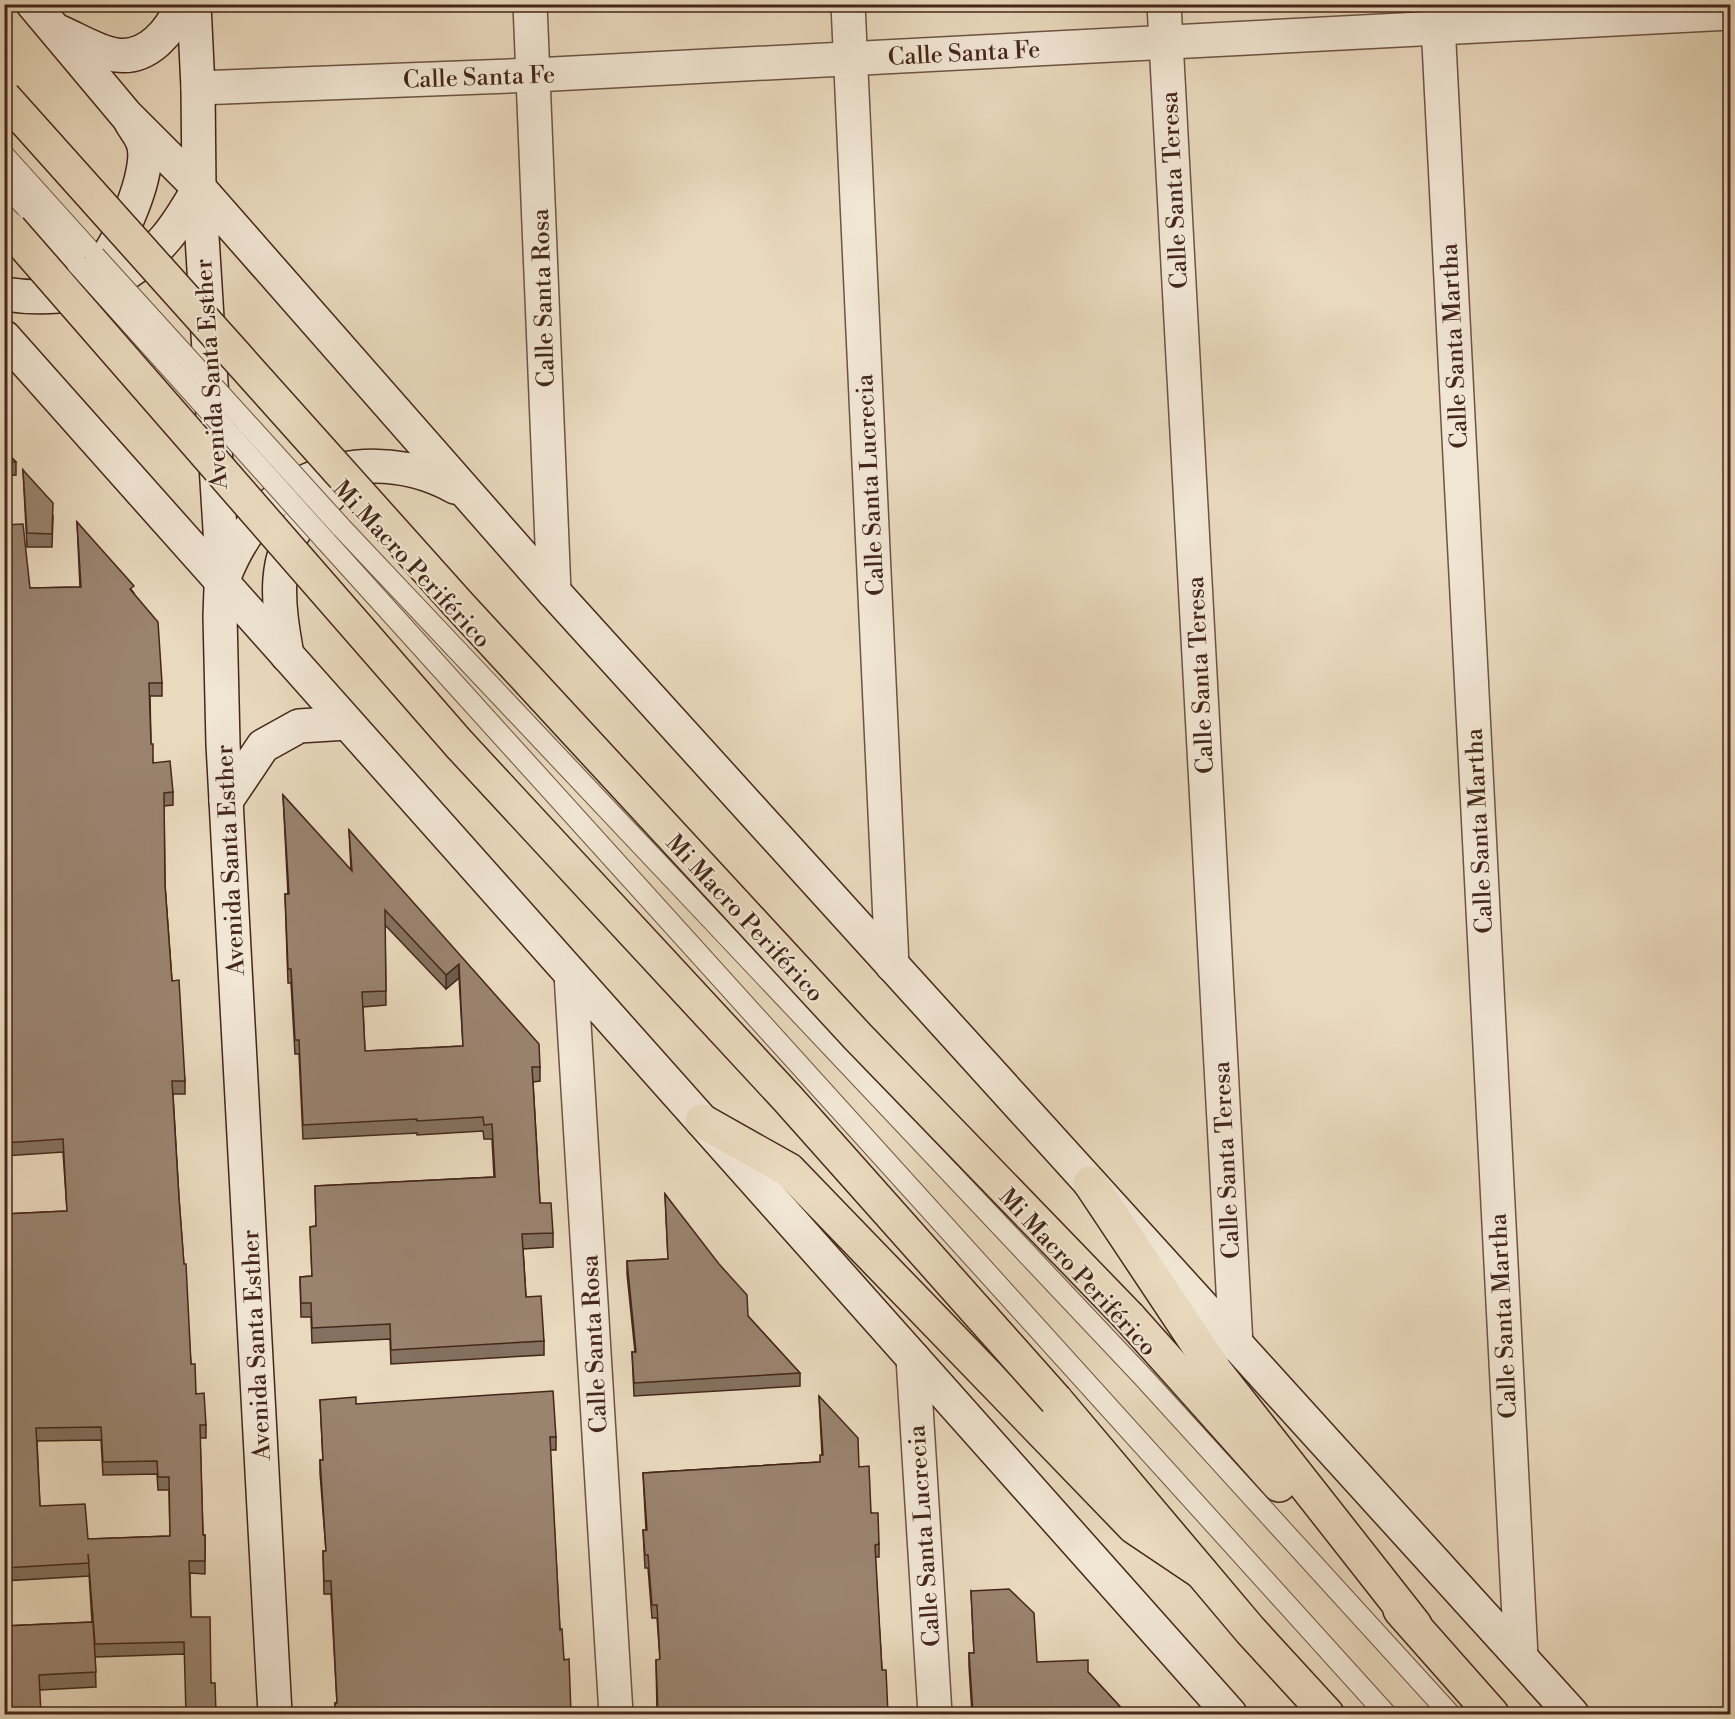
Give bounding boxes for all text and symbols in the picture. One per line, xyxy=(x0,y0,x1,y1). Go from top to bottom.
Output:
street label: Calle Santa Fe xyxy=(887,35,1041,73)
street label: Calle Santa Fe xyxy=(402,60,556,96)
street label: Calle Santa Teresa xyxy=(1155,90,1195,290)
street label: Calle Santa Rosa xyxy=(526,207,562,388)
street label: Calle Santa Martha xyxy=(1435,242,1475,449)
street label: Avenida Santa Esther xyxy=(189,258,235,491)
street label: Calle Santa Lucrecia xyxy=(850,372,892,597)
street label: Mi Macro Periférico xyxy=(326,475,497,655)
street label: Calle Santa Teresa xyxy=(1181,575,1221,775)
street label: Calle Santa Martha xyxy=(1460,727,1500,934)
street label: Avenida Santa Esther xyxy=(210,744,252,977)
street label: Mi Macro Periférico xyxy=(659,829,830,1009)
street label: Calle Santa Teresa xyxy=(1207,1060,1247,1260)
street label: Mi Macro Periférico xyxy=(992,1183,1163,1363)
street label: Calle Santa Martha xyxy=(1484,1212,1524,1419)
street label: Avenida Santa Esther xyxy=(236,1229,278,1462)
street label: Calle Santa Rosa xyxy=(575,1253,615,1434)
street label: Calle Santa Lucrecia xyxy=(902,1423,948,1648)

